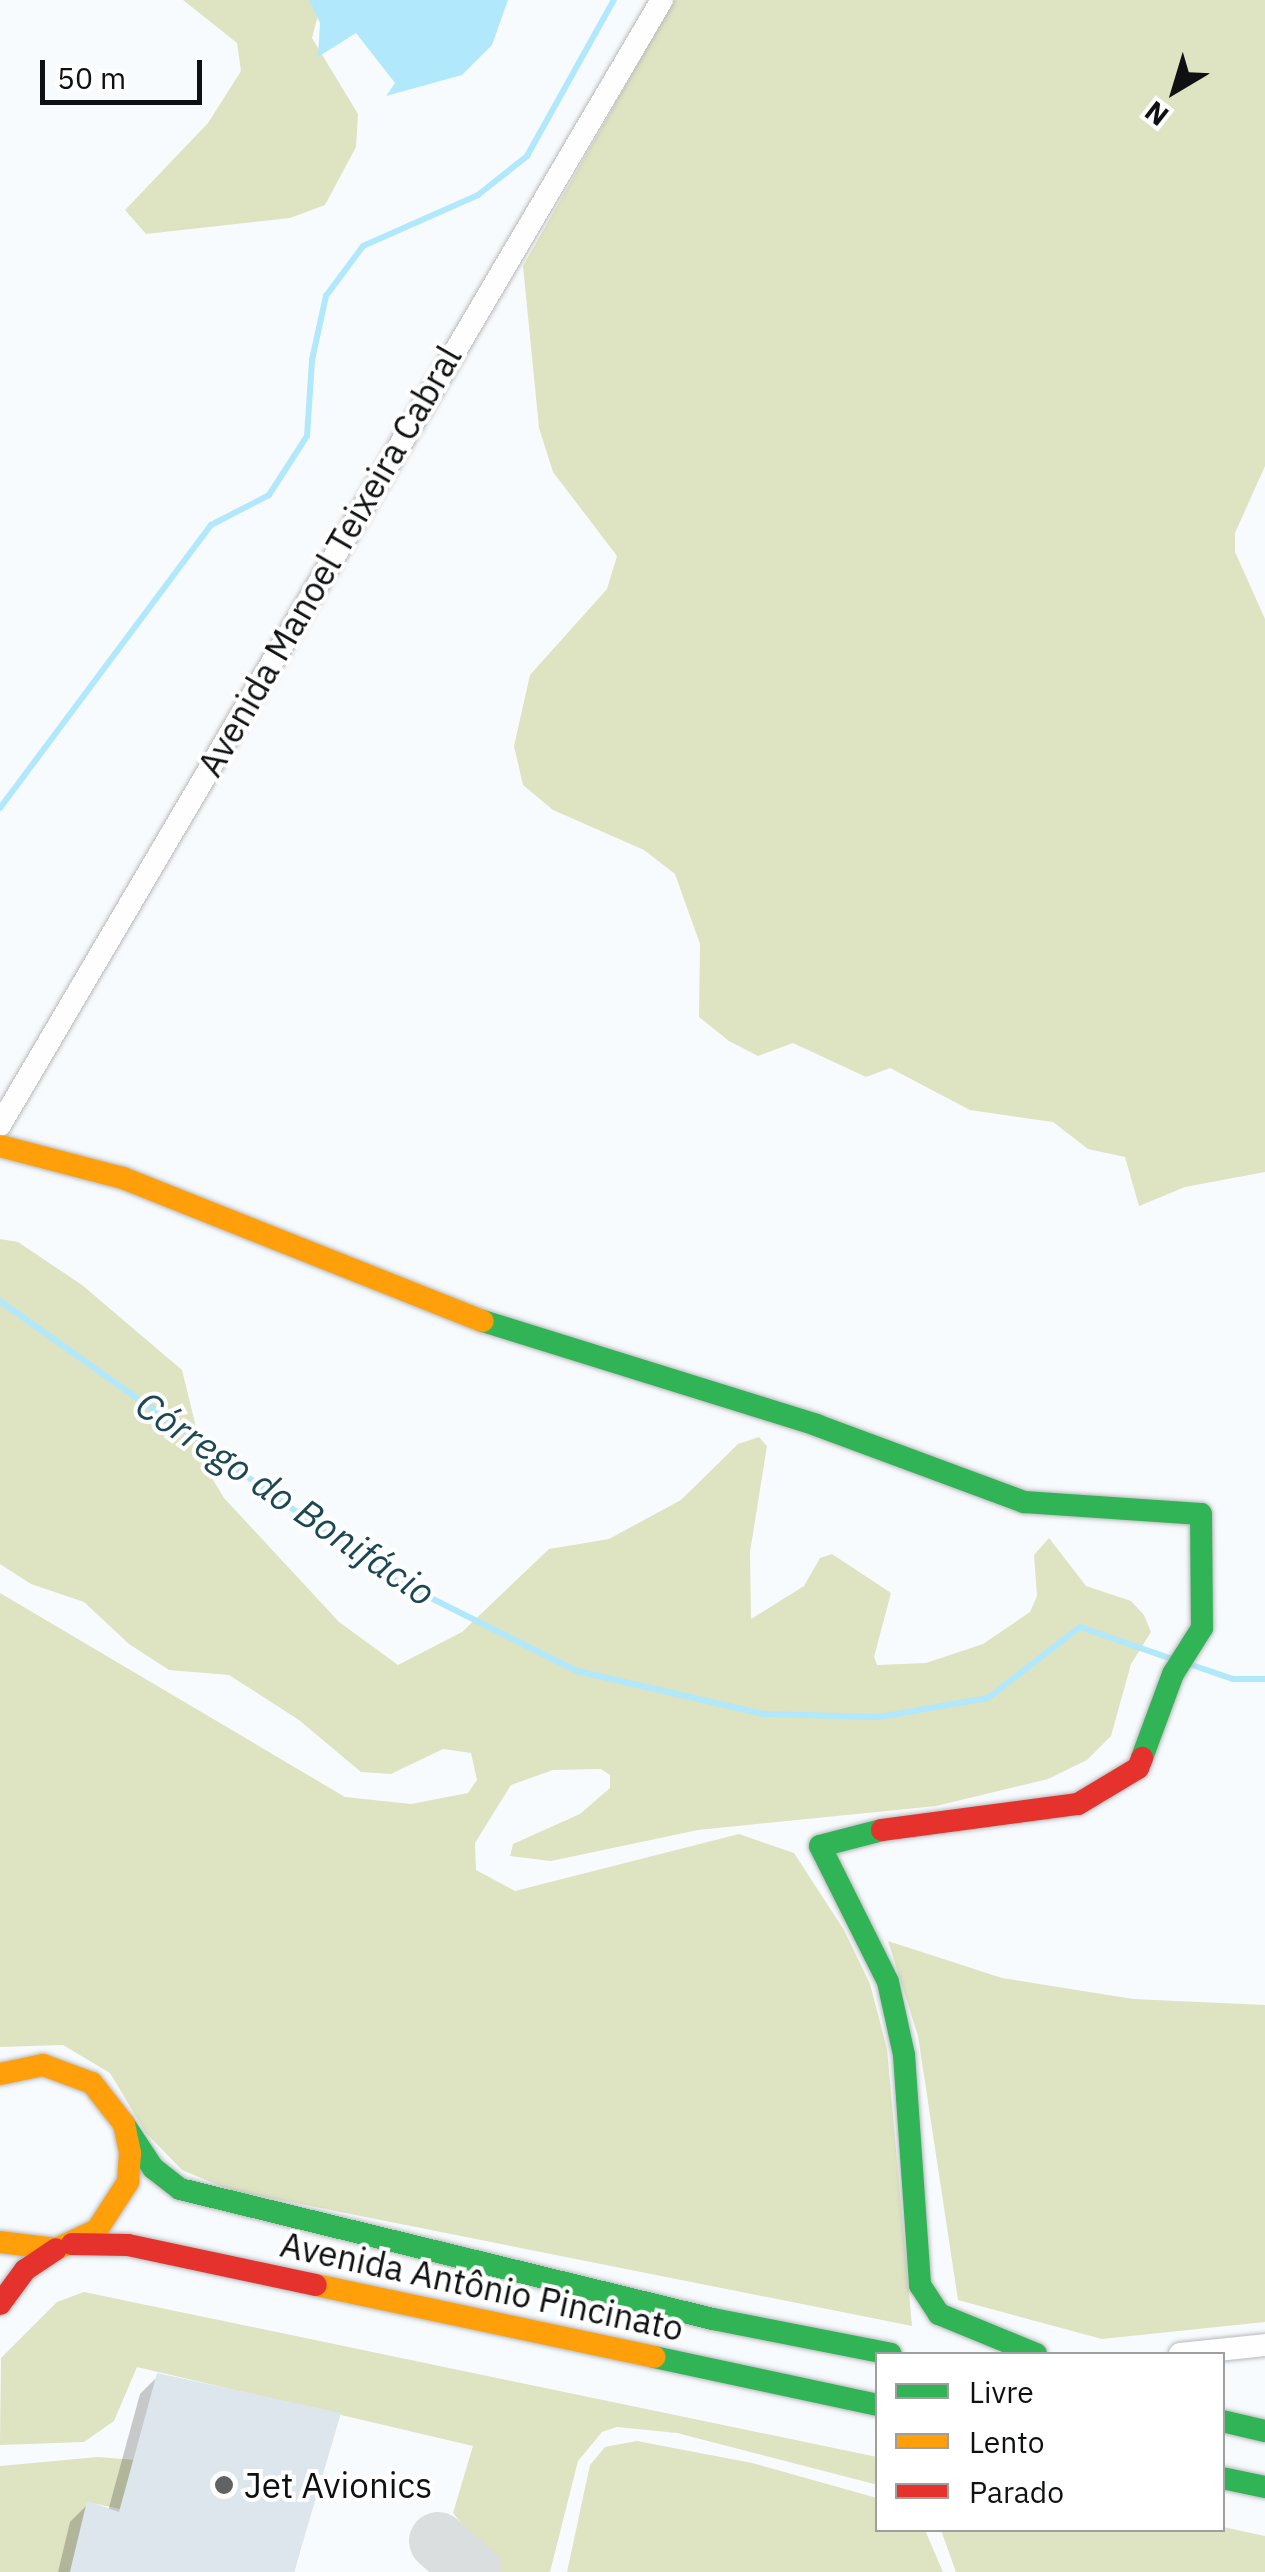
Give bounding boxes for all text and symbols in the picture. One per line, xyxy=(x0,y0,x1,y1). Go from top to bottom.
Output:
scale bar xyxy=(45,40,208,102)
north arrow xyxy=(1125,40,1225,140)
text: 50 m xyxy=(57,58,126,97)
text: N xyxy=(1137,93,1176,135)
street label: Avenida Manoel Teixeira Cabral xyxy=(188,338,470,784)
water label: Córrego do Bonifácio xyxy=(128,1381,444,1615)
street label: Avenida Antônio Pincinato xyxy=(277,2223,687,2349)
legend xyxy=(875,2352,1225,2532)
text: Livre xyxy=(969,2372,1034,2411)
text: Lento xyxy=(969,2422,1044,2461)
place label: Jet Avionics xyxy=(244,2464,432,2506)
text: Parado xyxy=(969,2472,1064,2511)
marker: Jet Avionics xyxy=(213,2474,235,2496)

